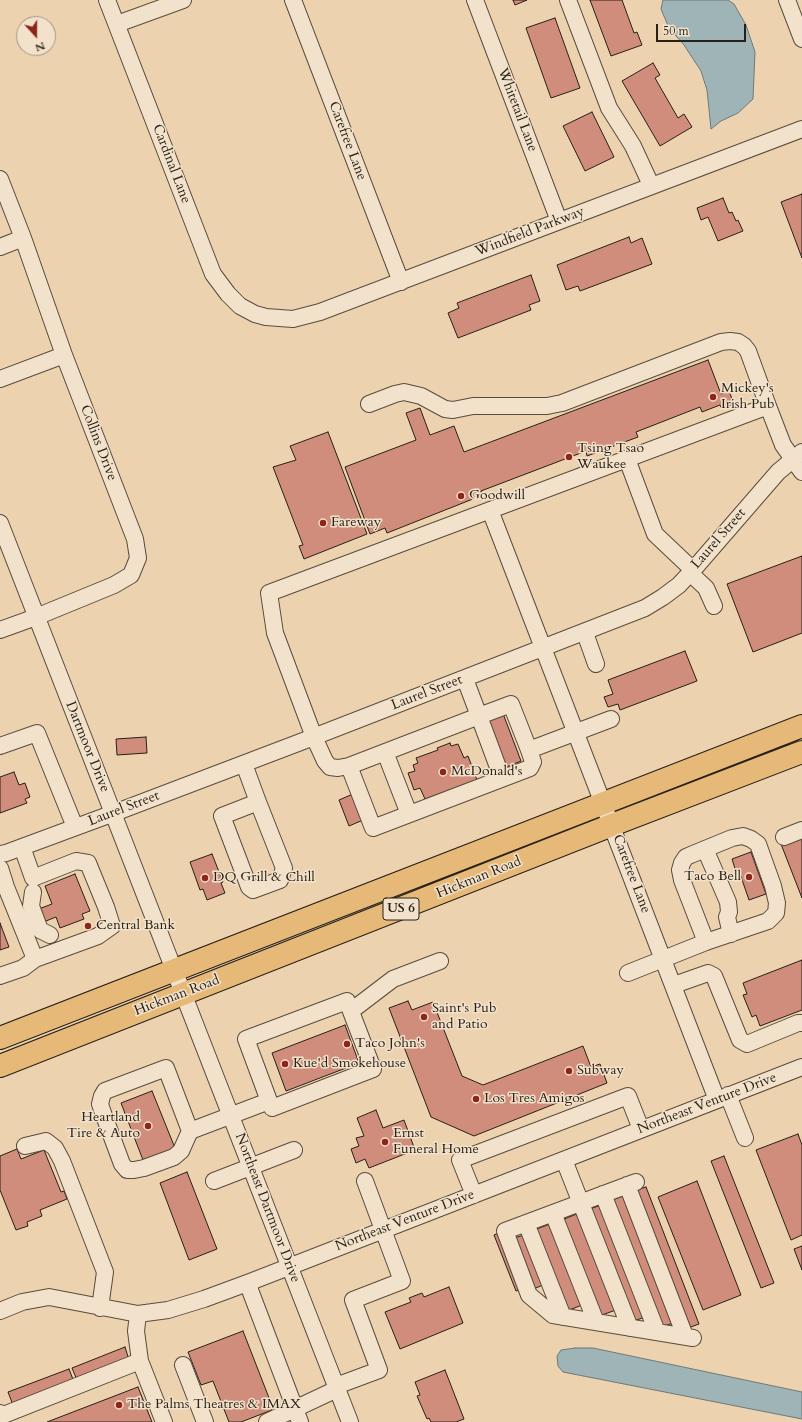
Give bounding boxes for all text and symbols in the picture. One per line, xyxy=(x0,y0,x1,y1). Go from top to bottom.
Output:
north arrow xyxy=(16,16,56,56)
scale bar xyxy=(658,16,748,42)
text: 50 m xyxy=(663,23,689,39)
text: N xyxy=(33,38,47,55)
street label: Whitetail Lane xyxy=(493,66,541,154)
street label: Carefree Lane xyxy=(324,99,370,183)
street label: Cardinal Lane xyxy=(148,122,194,206)
street label: Windfield Parkway xyxy=(473,203,587,261)
place label: Mickey's Irish Pub xyxy=(721,381,774,414)
marker: Mickey's Irish Pub xyxy=(708,392,718,402)
street label: Collins Drive xyxy=(76,403,120,483)
place label: Tsing Tsao Waukee xyxy=(577,441,644,474)
marker: Tsing Tsao Waukee xyxy=(564,452,574,462)
place label: Goodwill xyxy=(469,488,525,504)
marker: Goodwill xyxy=(456,491,466,501)
street label: Laurel Street xyxy=(688,505,750,573)
place label: Fareway xyxy=(331,515,381,531)
marker: Fareway xyxy=(318,518,328,528)
street label: Laurel Street xyxy=(389,672,465,714)
street label: Dartmoor Drive xyxy=(61,699,113,795)
place label: McDonald's xyxy=(451,764,522,780)
marker: McDonald's xyxy=(438,767,448,777)
street label: Laurel Street xyxy=(86,788,162,830)
street label: Carefree Lane xyxy=(608,832,654,916)
street label: Hickman Road xyxy=(434,853,524,903)
place label: Taco Bell xyxy=(684,869,741,885)
place label: DQ Grill & Chill xyxy=(213,870,315,886)
marker: Taco Bell xyxy=(744,872,754,882)
marker: DQ Grill & Chill xyxy=(200,873,210,883)
road number: US 6 xyxy=(383,898,419,920)
place label: Central Bank xyxy=(96,918,175,934)
marker: Central Bank xyxy=(83,921,93,931)
street label: Hickman Road xyxy=(132,972,222,1020)
place label: Saint's Pub and Patio xyxy=(432,1001,496,1034)
marker: Saint's Pub and Patio xyxy=(419,1012,429,1022)
place label: Taco John's xyxy=(355,1036,425,1052)
marker: Taco John's xyxy=(342,1039,352,1049)
place label: Kue'd Smokehouse xyxy=(293,1056,406,1072)
marker: Kue'd Smokehouse xyxy=(280,1059,290,1069)
place label: Subway xyxy=(577,1063,624,1079)
marker: Subway xyxy=(564,1066,574,1076)
street label: Northeast Venture Drive xyxy=(635,1070,779,1138)
place label: Los Tres Amigos xyxy=(484,1091,584,1107)
marker: Los Tres Amigos xyxy=(471,1094,481,1104)
place label: Heartland Tire & Auto xyxy=(67,1110,140,1142)
marker: Heartland Tire & Auto xyxy=(143,1121,153,1131)
place label: Ernst Funeral Home xyxy=(393,1126,479,1158)
street label: Northeast Dartmoor Drive xyxy=(231,1131,303,1285)
marker: Ernst Funeral Home xyxy=(380,1137,390,1147)
street label: Northeast Venture Drive xyxy=(333,1187,477,1255)
place label: The Palms Theatres & IMAX xyxy=(127,1397,301,1413)
marker: The Palms Theatres & IMAX xyxy=(114,1400,124,1410)

